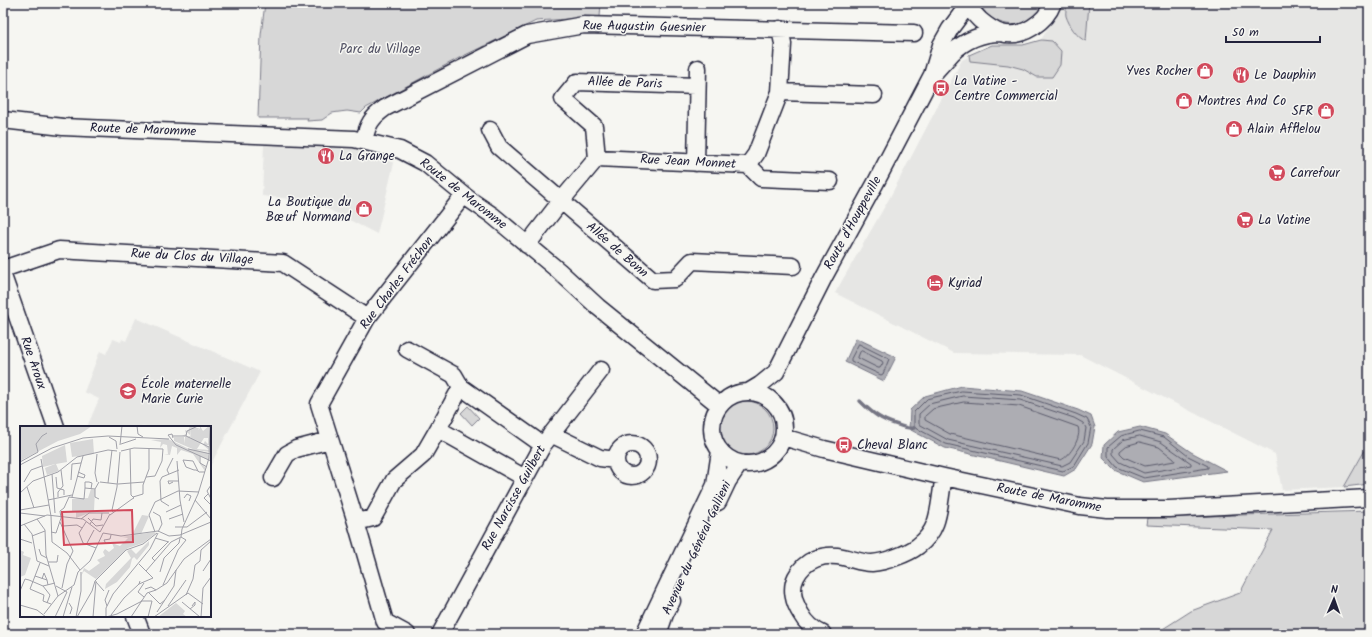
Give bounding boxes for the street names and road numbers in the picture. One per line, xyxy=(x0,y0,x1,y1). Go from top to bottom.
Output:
street label: Rue Augustin Guesnier xyxy=(582,15,706,39)
street label: Allée de Paris xyxy=(587,71,663,95)
street label: Route de Maromme xyxy=(89,118,197,142)
street label: Rue Jean Monnet xyxy=(640,149,737,175)
street label: Route de Maromme xyxy=(415,153,512,235)
street label: Route d'Houppeville xyxy=(819,172,887,274)
street label: Allée de Bonn xyxy=(581,217,653,283)
street label: Rue Charles Fréchon xyxy=(355,232,439,334)
street label: Rue du Clos du Village xyxy=(130,243,254,271)
street label: Rue Aroux xyxy=(14,334,52,393)
street label: Rue Narcisse Guilbert xyxy=(476,441,552,555)
street label: Avenue du Général Gallieni xyxy=(657,477,738,619)
street label: Route de Maromme xyxy=(995,478,1103,518)

